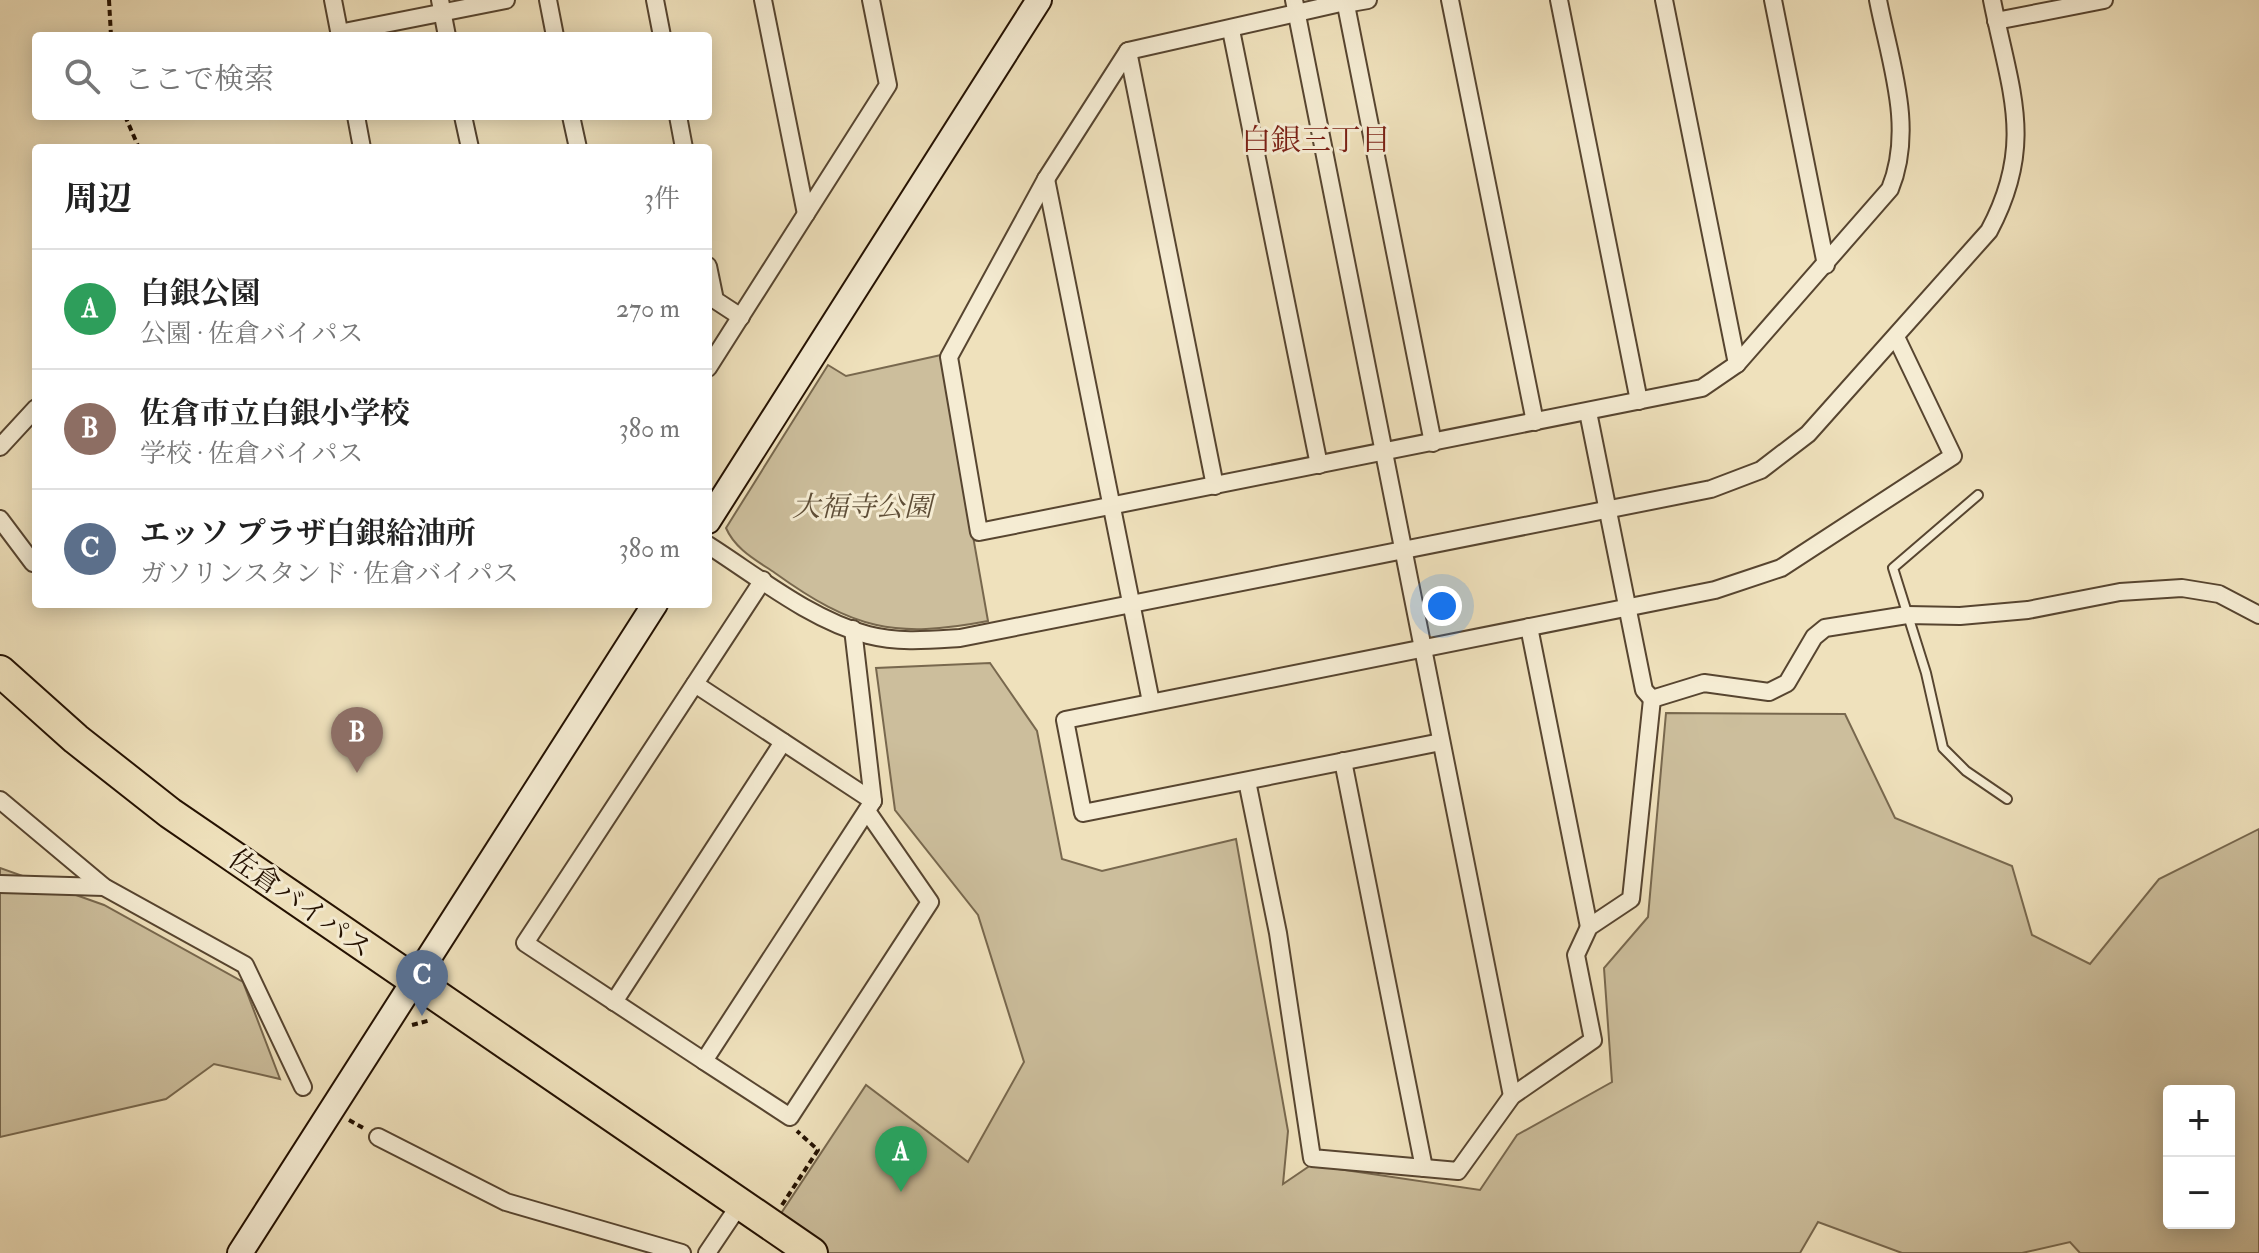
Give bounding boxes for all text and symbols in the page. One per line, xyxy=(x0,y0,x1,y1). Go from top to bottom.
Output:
search box xyxy=(32,32,712,120)
icon: search xyxy=(60,54,104,98)
text: ここで検索 xyxy=(124,61,274,98)
district label: 白銀三丁目 xyxy=(1241,122,1391,159)
text: 周辺 xyxy=(64,178,132,221)
text: 3件 xyxy=(644,183,680,215)
text: 白銀公園 xyxy=(140,275,260,312)
text: A xyxy=(82,293,98,325)
text: 270 m xyxy=(616,293,680,325)
text: 公園 · 佐倉バイパス xyxy=(140,318,364,350)
text: 佐倉市立白銀小学校 xyxy=(140,395,410,432)
text: B xyxy=(81,413,99,445)
text: 380 m xyxy=(619,413,680,445)
text: 学校 · 佐倉バイパス xyxy=(140,438,364,470)
park label: 大福寺公園 xyxy=(792,490,936,525)
text: エッソ プラザ白銀給油所 xyxy=(140,515,476,552)
text: C xyxy=(80,533,100,565)
text: 380 m xyxy=(619,533,680,565)
text: ガソリンスタンド · 佐倉バイパス xyxy=(140,558,519,590)
your location xyxy=(1422,586,1462,626)
pin: B xyxy=(331,707,383,773)
street label: 佐倉バイパス xyxy=(221,842,379,966)
pin: C xyxy=(396,950,448,1016)
map controls xyxy=(2163,1085,2235,1229)
button: + xyxy=(2163,1085,2235,1157)
pin: A xyxy=(875,1126,927,1192)
button: − xyxy=(2163,1157,2235,1229)

